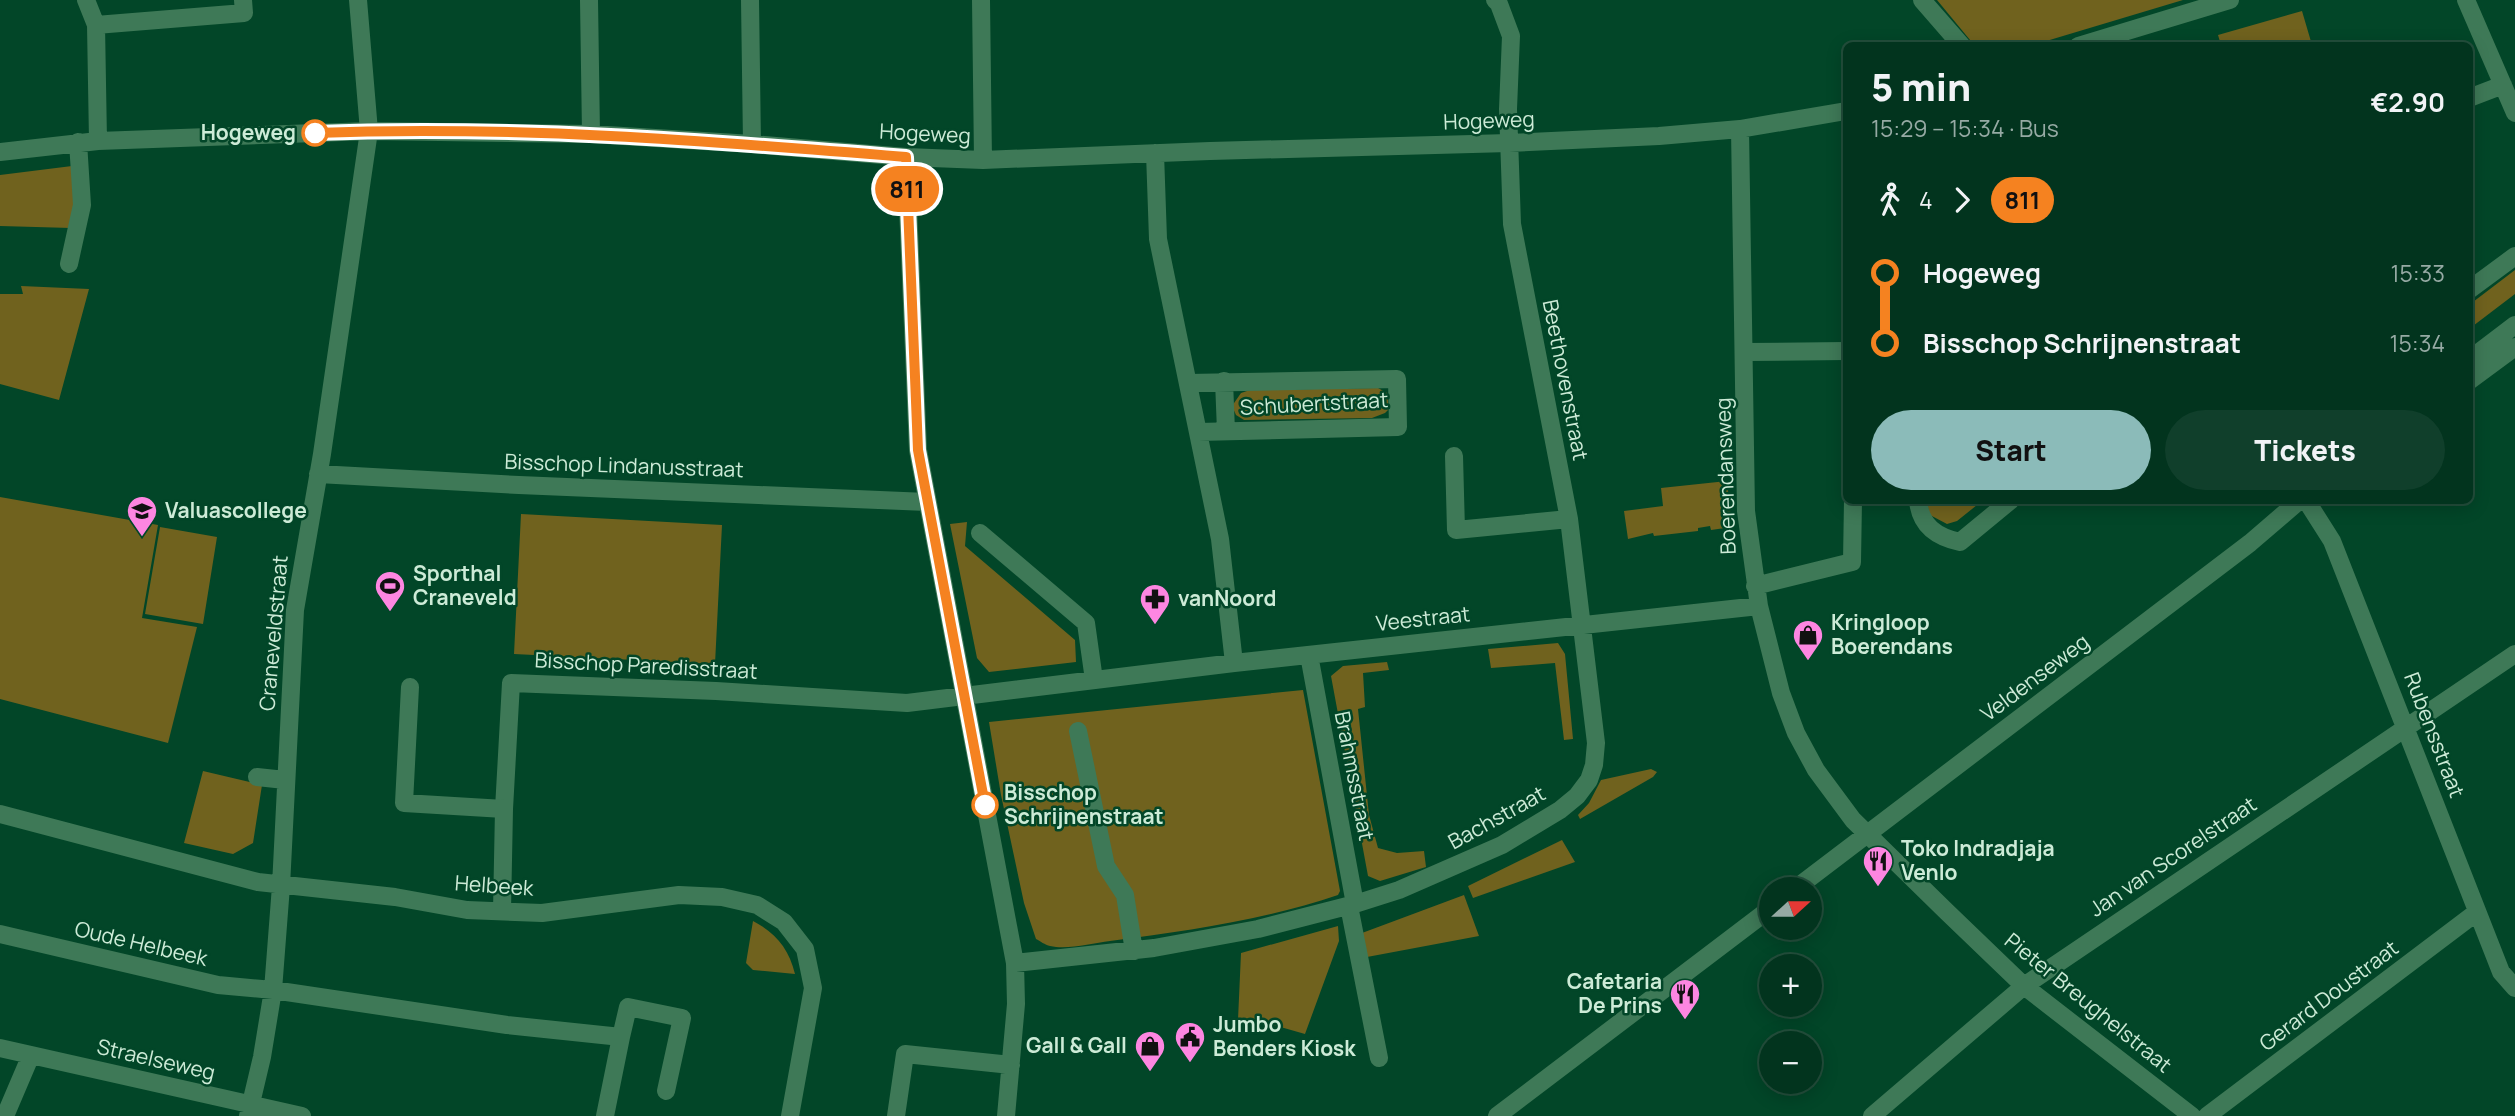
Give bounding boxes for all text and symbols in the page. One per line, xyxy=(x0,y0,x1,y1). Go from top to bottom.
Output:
text: 5 min xyxy=(1871,60,1971,112)
text: €2.90 xyxy=(2371,84,2445,120)
street label: Hogeweg xyxy=(1443,104,1535,136)
text: 15:29 – 15:34 · Bus xyxy=(1871,112,2059,144)
street label: Hogeweg xyxy=(879,117,971,149)
place label: Hogeweg xyxy=(201,118,296,146)
marker: Hogeweg xyxy=(302,120,328,146)
line badge: 811 xyxy=(867,166,947,212)
text: 811 xyxy=(889,172,925,205)
icon: walk xyxy=(1871,181,1909,219)
icon: forward xyxy=(1943,181,1981,219)
text: 811 xyxy=(2005,183,2040,216)
text: 4 xyxy=(1919,184,1933,216)
text: Hogeweg xyxy=(1923,255,2041,291)
text: 15:33 xyxy=(2390,257,2445,289)
street label: Beethovenstraat xyxy=(1537,297,1595,463)
text: Bisschop Schrijnenstraat xyxy=(1923,325,2241,361)
text: 15:34 xyxy=(2390,327,2445,359)
street label: Schubertstraat xyxy=(1239,385,1389,421)
street label: Boerendansweg xyxy=(1708,397,1742,555)
button: Start xyxy=(1871,410,2151,490)
button: Tickets xyxy=(2165,410,2445,490)
street label: Bisschop Lindanusstraat xyxy=(504,447,744,483)
school or university icon: Valuascollege xyxy=(125,494,159,538)
place label: Valuascollege xyxy=(165,496,307,524)
street label: Craneveldstraat xyxy=(252,554,294,712)
place label: Sporthal Craneveld xyxy=(413,559,517,611)
sports icon: Sporthal Craneveld xyxy=(373,569,407,613)
pharmacy icon: vanNoord xyxy=(1138,582,1172,626)
place label: vanNoord xyxy=(1178,584,1276,612)
street label: Veestraat xyxy=(1375,599,1471,637)
place label: Kringloop Boerendans xyxy=(1831,608,1953,660)
shop icon: Kringloop Boerendans xyxy=(1791,618,1825,662)
street label: Veldenseweg xyxy=(1975,627,2094,727)
street label: Bisschop Paredisstraat xyxy=(534,645,758,685)
street label: Rubensstraat xyxy=(2398,668,2472,801)
street label: Brahmsstraat xyxy=(1329,709,1381,843)
place label: Bisschop Schrijnenstraat xyxy=(1004,778,1164,830)
street label: Bachstraat xyxy=(1443,779,1550,855)
street label: Jan van Scorelstraat xyxy=(2083,790,2262,923)
marker: Bisschop Schrijnenstraat xyxy=(972,792,998,818)
place label: Toko Indradjaja Venlo xyxy=(1901,834,2055,886)
restaurant icon: Toko Indradjaja Venlo xyxy=(1861,844,1895,888)
street label: Helbeek xyxy=(454,868,535,902)
north arrow xyxy=(1759,877,1822,940)
map controls xyxy=(1759,877,1822,1094)
street label: Oude Helbeek xyxy=(72,914,211,972)
street label: Pieter Breughelstraat xyxy=(1999,926,2178,1078)
street label: Gerard Doustraat xyxy=(2253,934,2404,1057)
button: + xyxy=(1759,954,1822,1017)
place label: Cafetaria De Prins xyxy=(1567,967,1662,1019)
restaurant icon: Cafetaria De Prins xyxy=(1668,977,1702,1021)
place label: Jumbo Benders Kiosk xyxy=(1213,1010,1356,1062)
public building icon: Jumbo Benders Kiosk xyxy=(1173,1020,1207,1064)
shop icon: Gall & Gall xyxy=(1133,1029,1167,1073)
place label: Gall & Gall xyxy=(1026,1031,1127,1059)
button: − xyxy=(1759,1031,1822,1094)
street label: Straelseweg xyxy=(94,1032,218,1086)

